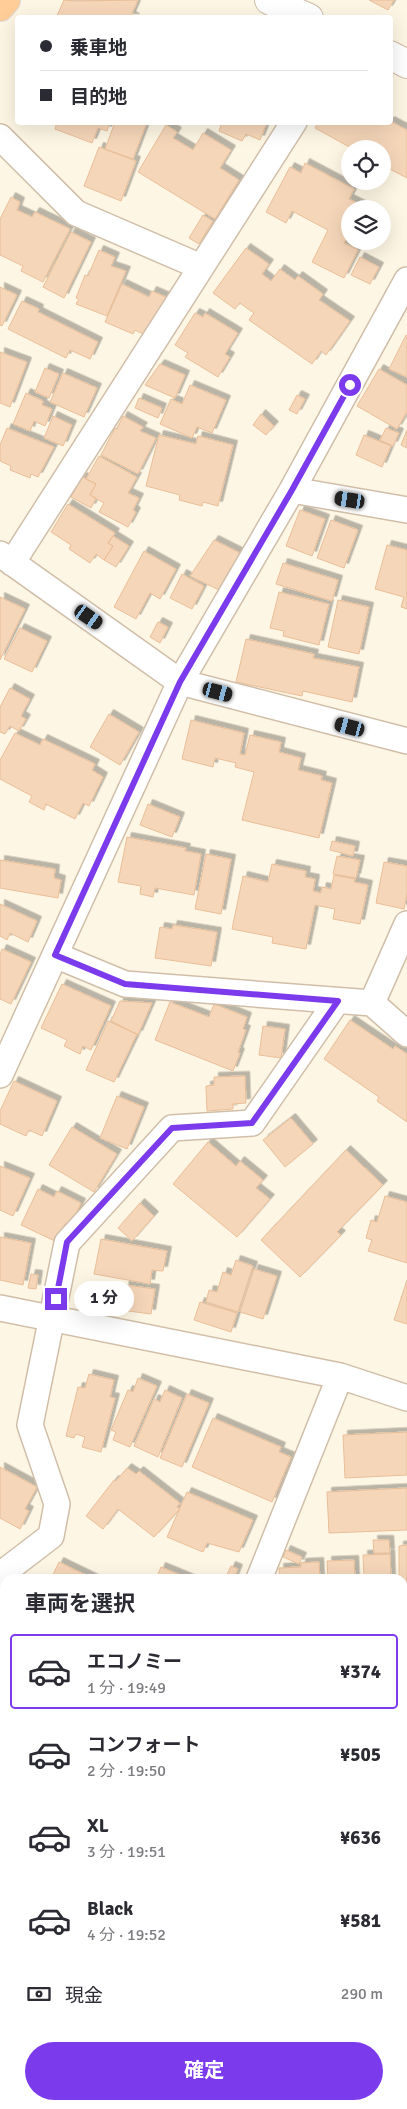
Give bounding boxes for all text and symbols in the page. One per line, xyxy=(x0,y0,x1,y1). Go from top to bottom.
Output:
text: 乗車地 xyxy=(70,36,127,60)
text: 目的地 xyxy=(70,85,127,109)
map controls xyxy=(341,140,391,250)
button: locate xyxy=(341,140,391,190)
button: layers xyxy=(341,200,391,250)
route start xyxy=(339,374,361,396)
car xyxy=(334,490,365,510)
car xyxy=(72,602,105,632)
car xyxy=(201,681,234,703)
car xyxy=(333,716,366,738)
callout: 1 分 xyxy=(74,1282,134,1316)
route end xyxy=(45,1288,67,1310)
text: 1 分 xyxy=(90,1288,118,1308)
text: 車両を選択 xyxy=(25,1590,135,1617)
icon: car xyxy=(27,1649,72,1694)
text: エコノミー xyxy=(87,1650,182,1674)
text: ¥374 xyxy=(340,1660,381,1684)
text: 1 分 · 19:49 xyxy=(87,1678,166,1698)
icon: car xyxy=(27,1732,72,1777)
text: コンフォート xyxy=(87,1733,200,1757)
text: ¥505 xyxy=(340,1743,381,1767)
text: 2 分 · 19:50 xyxy=(87,1761,166,1781)
text: XL xyxy=(87,1814,109,1838)
icon: car xyxy=(27,1815,72,1860)
text: ¥636 xyxy=(340,1826,381,1850)
text: 3 分 · 19:51 xyxy=(87,1842,166,1862)
text: Black xyxy=(87,1897,133,1921)
icon: car xyxy=(27,1898,72,1943)
text: ¥581 xyxy=(340,1909,381,1933)
text: 4 分 · 19:52 xyxy=(87,1925,166,1945)
icon: cash xyxy=(25,1980,53,2008)
text: 現金 xyxy=(65,1984,103,2008)
text: 290 m xyxy=(341,1984,383,2004)
button: 確定 xyxy=(25,2042,383,2100)

